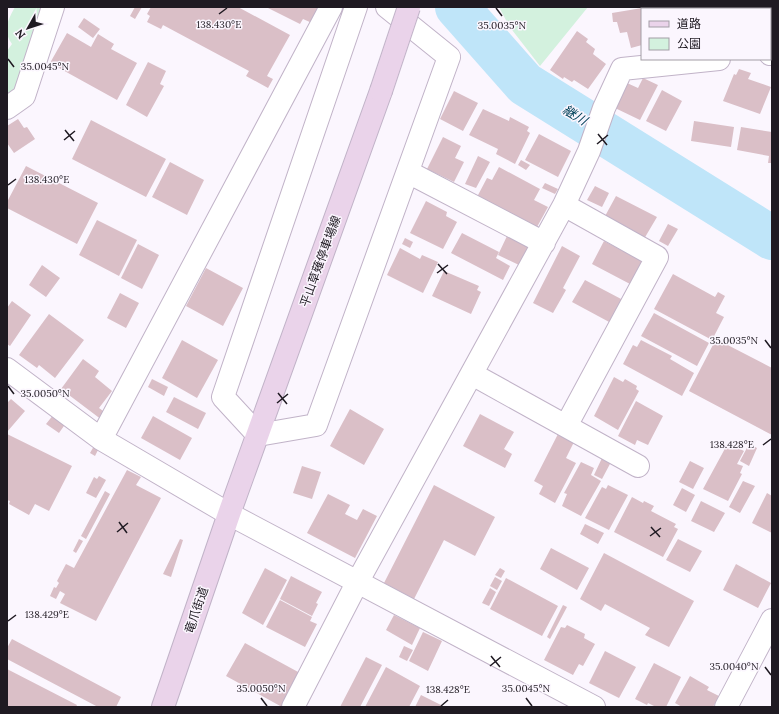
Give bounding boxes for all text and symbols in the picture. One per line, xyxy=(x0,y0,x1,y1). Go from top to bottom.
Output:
north arrow xyxy=(8,8,48,48)
legend xyxy=(641,8,771,60)
text: 道路 xyxy=(677,16,701,31)
text: 138.430°E xyxy=(197,18,241,31)
text: 35.0035°N xyxy=(478,19,527,32)
text: N xyxy=(12,26,28,42)
text: 公園 xyxy=(677,36,701,51)
text: 35.0045°N xyxy=(21,60,70,73)
water label: 継川 xyxy=(559,101,592,130)
text: 138.430°E xyxy=(25,173,69,186)
street label: 平山草薙停車場線 xyxy=(297,213,343,309)
text: 35.0035°N xyxy=(710,334,759,347)
text: 35.0050°N xyxy=(20,387,70,400)
text: 138.428°E xyxy=(710,438,754,451)
street label: 竜爪街道 xyxy=(181,585,211,635)
text: 138.429°E xyxy=(25,608,69,621)
text: 35.0040°N xyxy=(709,660,759,673)
text: 35.0050°N xyxy=(236,682,286,695)
text: 35.0045°N xyxy=(502,682,551,695)
text: 138.428°E xyxy=(426,683,470,696)

